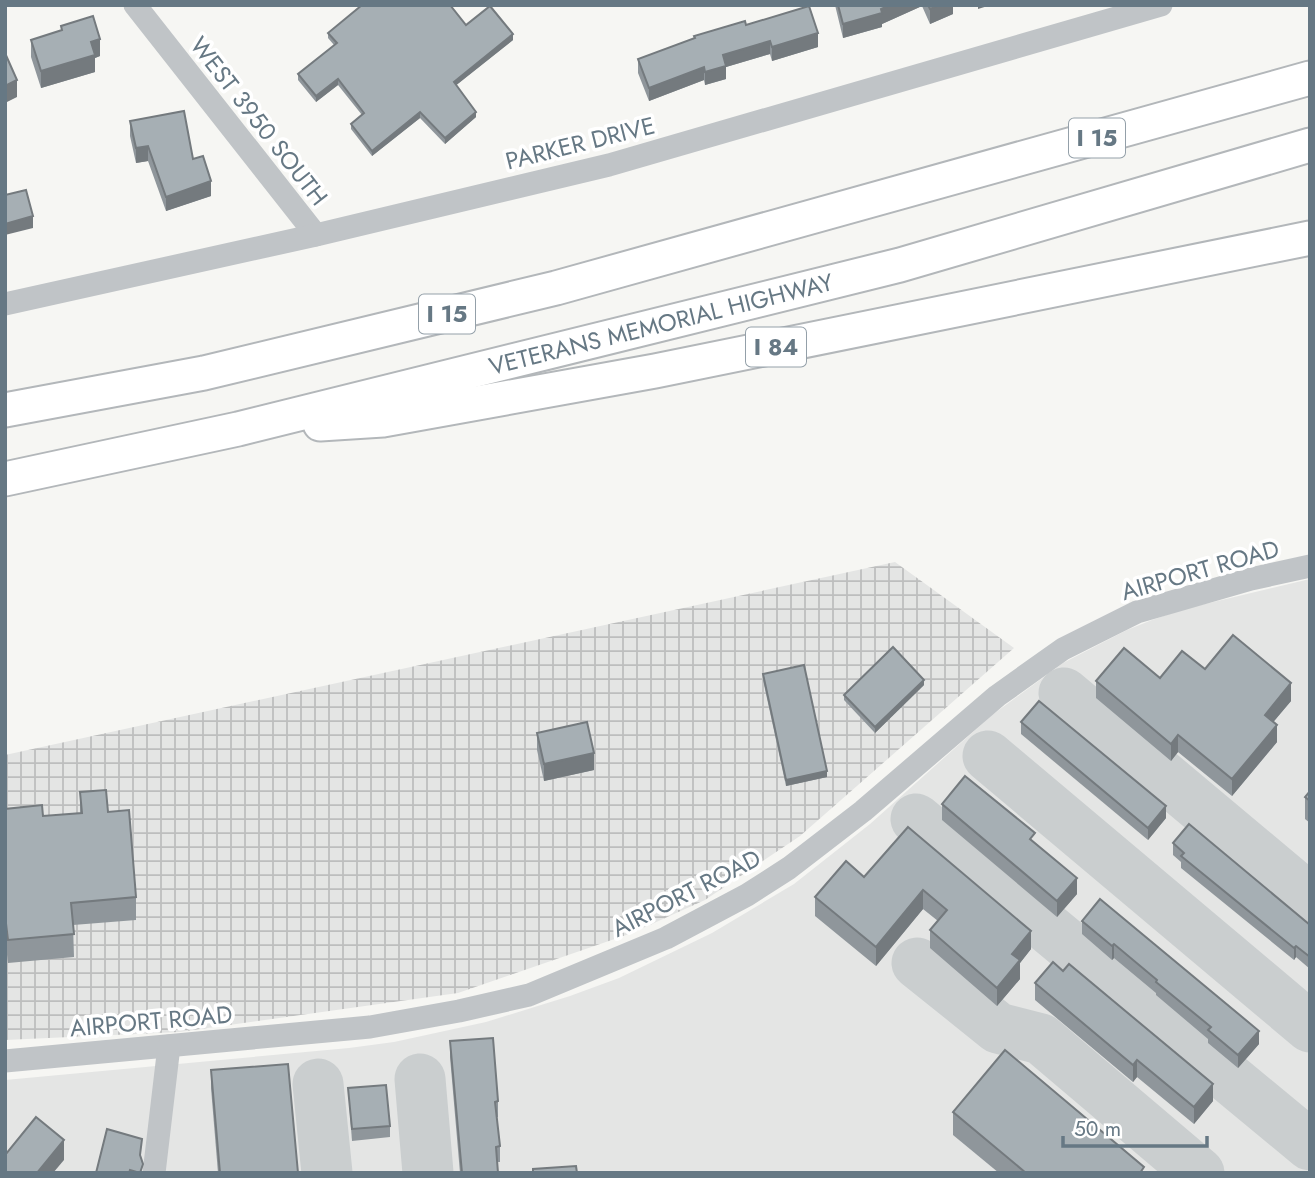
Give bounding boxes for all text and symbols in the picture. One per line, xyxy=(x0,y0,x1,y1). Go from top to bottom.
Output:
street label: WEST 3950 SOUTH xyxy=(182,29,336,213)
street label: PARKER DRIVE xyxy=(502,108,658,178)
road number: I 15 xyxy=(1069,119,1125,158)
street label: VETERANS MEMORIAL HIGHWAY xyxy=(485,264,837,384)
road number: I 15 xyxy=(419,294,475,334)
road number: I 84 xyxy=(746,328,806,366)
street label: AIRPORT ROAD xyxy=(1117,531,1283,609)
street label: AIRPORT ROAD xyxy=(605,840,767,946)
street label: AIRPORT ROAD xyxy=(68,996,234,1046)
scale bar xyxy=(1063,1104,1206,1148)
text: 50 m xyxy=(1074,1114,1121,1144)

